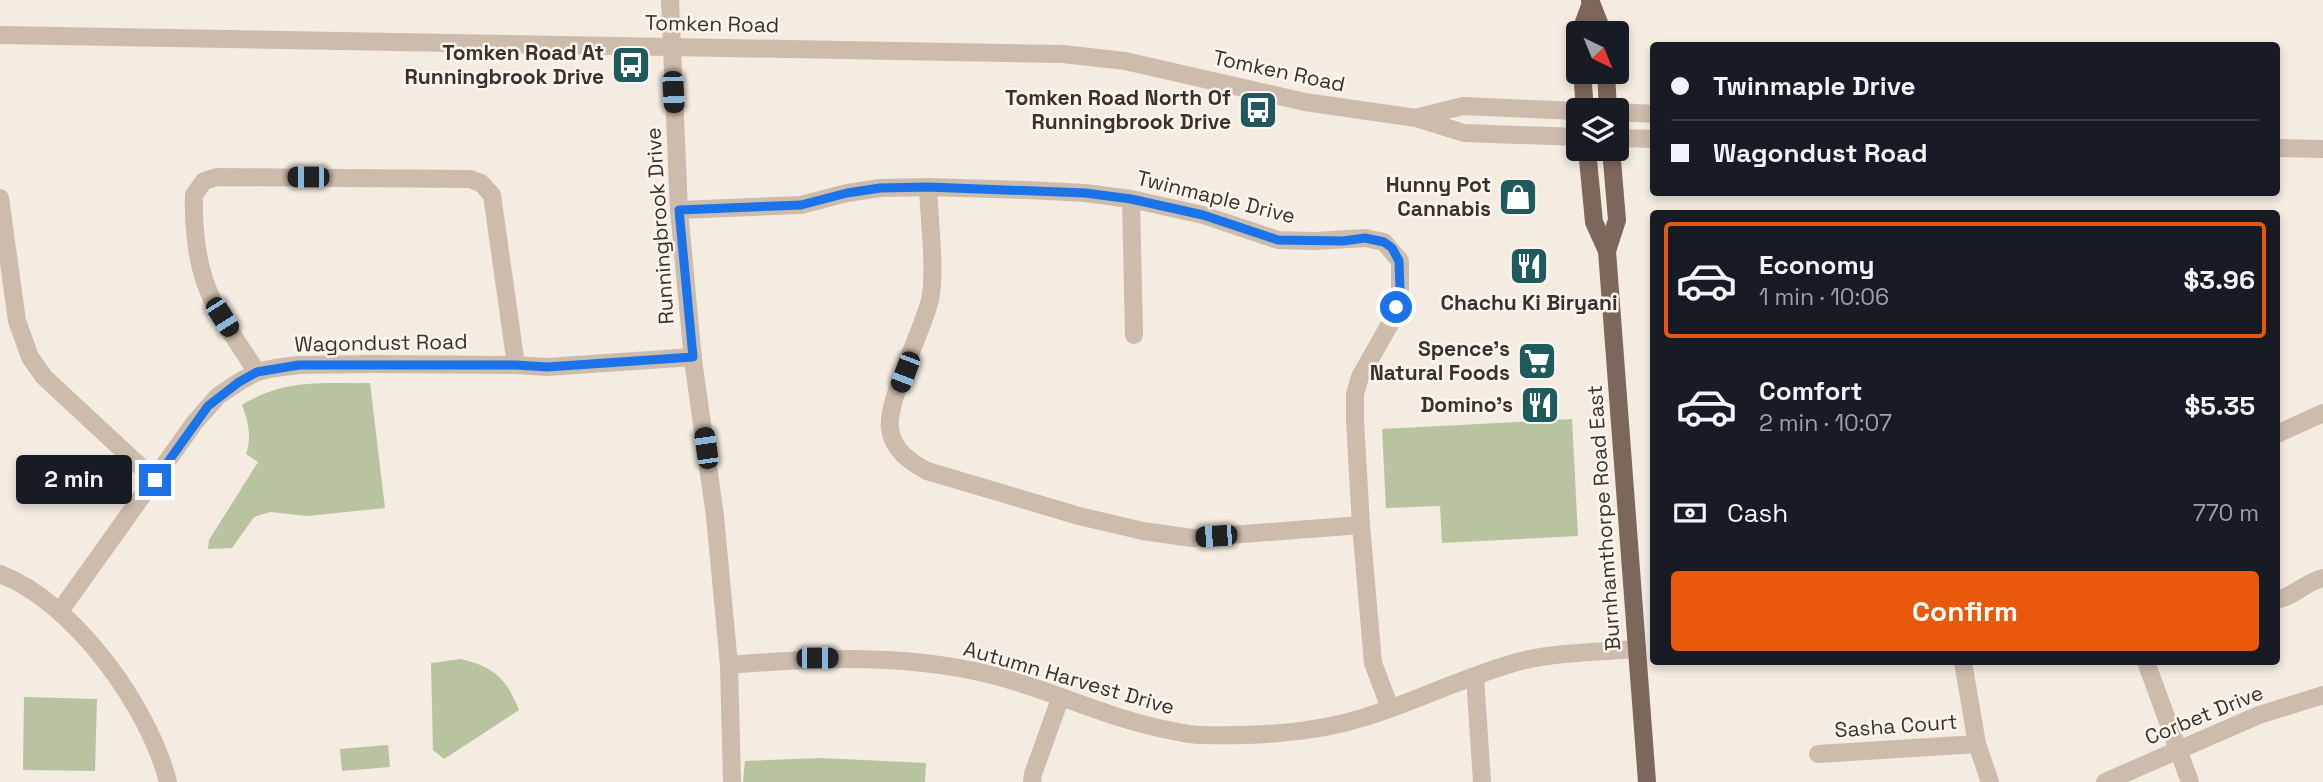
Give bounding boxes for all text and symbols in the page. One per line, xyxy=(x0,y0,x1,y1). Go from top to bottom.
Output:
street label: Tomken Road xyxy=(645,9,779,38)
north arrow xyxy=(1566,21,1629,84)
map controls xyxy=(1566,21,1629,161)
place label: Tomken Road At Runningbrook Drive xyxy=(405,39,604,90)
street label: Tomken Road xyxy=(1211,43,1348,98)
bus stop icon: Tomken Road At Runningbrook Drive xyxy=(610,44,652,86)
text: Twinmaple Drive xyxy=(1713,69,1916,103)
car xyxy=(662,70,685,114)
place label: Tomken Road North Of Runningbrook Drive xyxy=(1005,84,1231,135)
bus stop icon: Tomken Road North Of Runningbrook Drive xyxy=(1237,89,1279,131)
button: layers xyxy=(1566,98,1629,161)
street label: Runningbrook Drive xyxy=(639,127,680,325)
text: Wagondust Road xyxy=(1713,136,1928,170)
street label: Twinmaple Drive xyxy=(1134,164,1298,229)
car xyxy=(288,167,330,188)
place label: Hunny Pot Cannabis xyxy=(1386,171,1491,222)
shop icon: Hunny Pot Cannabis xyxy=(1497,176,1539,218)
restaurant icon: Chachu Ki Biryani xyxy=(1508,245,1550,287)
text: Economy xyxy=(1759,248,1875,282)
icon: car xyxy=(1675,249,1738,312)
text: $3.96 xyxy=(2184,263,2255,297)
text: 1 min · 10:06 xyxy=(1759,282,1889,312)
place label: Chachu Ki Biryani xyxy=(1440,289,1618,316)
route start xyxy=(1380,291,1412,323)
car xyxy=(202,294,243,340)
street label: Wagondust Road xyxy=(294,327,468,358)
place label: Spence's Natural Foods xyxy=(1370,335,1510,386)
supermarket icon: Spence's Natural Foods xyxy=(1516,340,1558,382)
car xyxy=(888,349,923,395)
text: Comfort xyxy=(1759,374,1862,408)
icon: car xyxy=(1675,375,1738,438)
restaurant icon: Domino's xyxy=(1519,384,1561,426)
street label: Burnhamthorpe Road East xyxy=(1581,384,1626,652)
text: $5.35 xyxy=(2184,389,2255,423)
place label: Domino's xyxy=(1420,391,1513,418)
text: 2 min · 10:07 xyxy=(1759,408,1892,438)
car xyxy=(693,426,720,470)
callout: 2 min xyxy=(15,456,130,504)
text: 2 min xyxy=(44,464,104,494)
route end xyxy=(139,464,171,496)
icon: cash xyxy=(1671,494,1709,532)
text: Cash xyxy=(1727,496,1788,530)
text: 770 m xyxy=(2193,498,2259,528)
car xyxy=(1195,524,1238,548)
button: Confirm xyxy=(1671,571,2259,651)
street label: Autumn Harvest Drive xyxy=(961,634,1178,721)
car xyxy=(797,648,839,669)
street label: Corbet Drive xyxy=(2141,679,2267,751)
street label: Sasha Court xyxy=(1834,708,1958,743)

